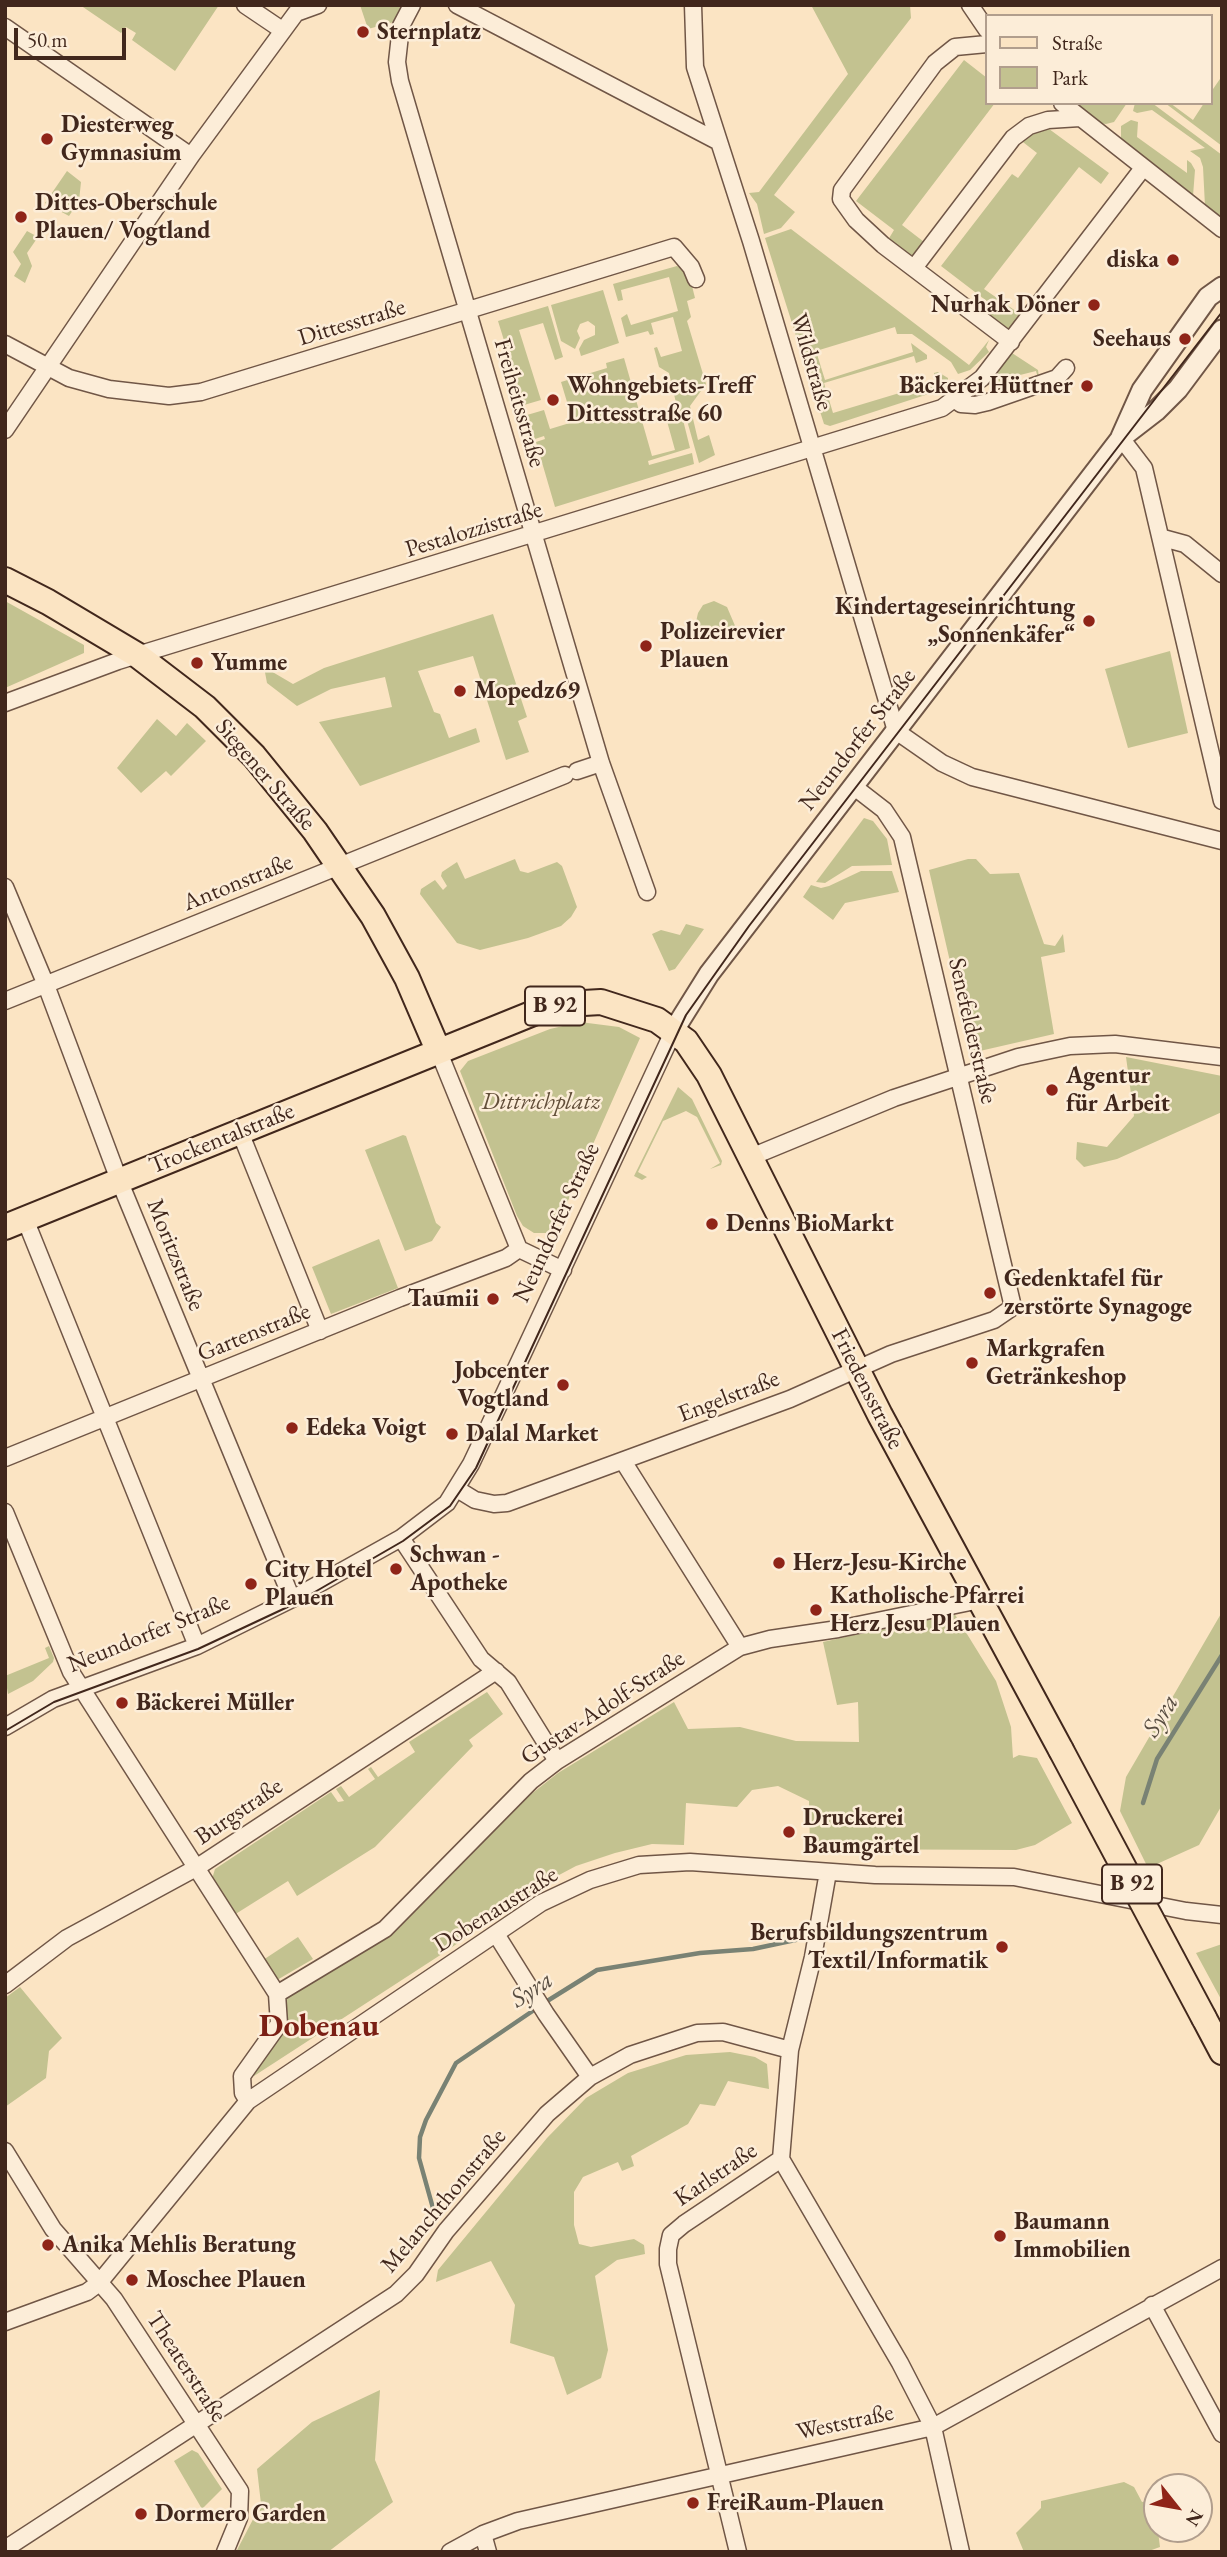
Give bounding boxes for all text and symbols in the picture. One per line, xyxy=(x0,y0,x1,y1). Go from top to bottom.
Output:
scale bar xyxy=(18,14,130,58)
legend xyxy=(986,14,1213,105)
place label: Sternplatz xyxy=(377,18,481,46)
marker: Sternplatz xyxy=(355,24,371,40)
text: 50 m xyxy=(27,26,68,53)
text: Straße xyxy=(1052,29,1103,56)
text: Park xyxy=(1052,64,1088,91)
place label: Diesterweg Gymnasium xyxy=(61,111,182,167)
marker: Diesterweg Gymnasium xyxy=(39,131,55,147)
place label: Dittes-Oberschule Plauen/ Vogtland xyxy=(35,189,217,245)
marker: Dittes-Oberschule Plauen/ Vogtland xyxy=(13,209,29,225)
place label: diska xyxy=(1106,246,1159,274)
marker: diska xyxy=(1165,252,1181,268)
place label: Nurhak Döner xyxy=(931,291,1080,319)
street label: Dittesstraße xyxy=(295,293,409,353)
marker: Nurhak Döner xyxy=(1086,297,1102,313)
street label: Wildstraße xyxy=(783,310,839,414)
place label: Seehaus xyxy=(1093,325,1171,353)
marker: Seehaus xyxy=(1177,331,1193,347)
street label: Freiheitsstraße xyxy=(487,335,551,471)
place label: Wohngebiets-Treff Dittesstraße 60 xyxy=(567,372,754,428)
place label: Bäckerei Hüttner xyxy=(899,372,1073,400)
marker: Bäckerei Hüttner xyxy=(1079,378,1095,394)
marker: Wohngebiets-Treff Dittesstraße 60 xyxy=(545,392,561,408)
street label: Pestalozzistraße xyxy=(402,495,546,565)
place label: Kindertageseinrichtung „Sonnenkäfer“ xyxy=(835,593,1075,649)
marker: Kindertageseinrichtung „Sonnenkäfer“ xyxy=(1081,613,1097,629)
place label: Polizeirevier Plauen xyxy=(660,618,785,674)
marker: Polizeirevier Plauen xyxy=(638,638,654,654)
place label: Yumme xyxy=(211,649,287,677)
marker: Yumme xyxy=(189,655,205,671)
street label: Neundorfer Straße xyxy=(793,663,923,817)
place label: Mopedz69 xyxy=(474,677,580,705)
marker: Mopedz69 xyxy=(452,683,468,699)
street label: Siegener Straße xyxy=(209,713,321,837)
street label: Antonstraße xyxy=(179,848,297,918)
street label: Senefelderstraße xyxy=(941,955,1003,1107)
road number: B 92 xyxy=(525,987,585,1026)
place label: Agentur für Arbeit xyxy=(1066,1062,1170,1118)
marker: Agentur für Arbeit xyxy=(1044,1082,1060,1098)
park label: Dittrichplatz xyxy=(481,1088,601,1116)
street label: Trockentalstraße xyxy=(145,1097,299,1181)
street label: Neundorfer Straße xyxy=(507,1139,607,1307)
street label: Moritzstraße xyxy=(140,1195,210,1315)
place label: Denns BioMarkt xyxy=(726,1210,894,1238)
marker: Denns BioMarkt xyxy=(704,1216,720,1232)
place label: Gedenktafel für zerstörte Synagoge xyxy=(1004,1265,1192,1321)
place label: Taumii xyxy=(408,1285,479,1313)
marker: Gedenktafel für zerstörte Synagoge xyxy=(982,1285,998,1301)
marker: Taumii xyxy=(485,1291,501,1307)
street label: Gartenstraße xyxy=(193,1297,315,1369)
street label: Friedensstraße xyxy=(824,1324,910,1454)
place label: Markgrafen Getränkeshop xyxy=(986,1335,1126,1391)
marker: Markgrafen Getränkeshop xyxy=(964,1355,980,1371)
place label: Jobcenter Vogtland xyxy=(454,1357,549,1413)
street label: Engelstraße xyxy=(674,1365,784,1429)
marker: Jobcenter Vogtland xyxy=(555,1377,571,1393)
place label: Edeka Voigt xyxy=(306,1414,426,1442)
marker: Edeka Voigt xyxy=(284,1420,300,1436)
place label: Dalal Market xyxy=(466,1420,598,1448)
marker: Dalal Market xyxy=(444,1426,460,1442)
place label: Schwan - Apotheke xyxy=(410,1541,507,1597)
place label: Herz-Jesu-Kirche xyxy=(793,1549,966,1577)
marker: Herz-Jesu-Kirche xyxy=(771,1555,787,1571)
place label: City Hotel Plauen xyxy=(265,1556,372,1612)
marker: Schwan - Apotheke xyxy=(388,1561,404,1577)
marker: City Hotel Plauen xyxy=(243,1576,259,1592)
place label: Katholische Pfarrei Herz Jesu Plauen xyxy=(830,1582,1024,1638)
street label: Neundorfer Straße xyxy=(64,1588,234,1680)
marker: Katholische Pfarrei Herz Jesu Plauen xyxy=(808,1602,824,1618)
street label: Gustav-Adolf-Straße xyxy=(516,1644,690,1772)
place label: Bäckerei Müller xyxy=(136,1689,294,1717)
water label: Syra xyxy=(1136,1689,1186,1743)
marker: Bäckerei Müller xyxy=(114,1695,130,1711)
street label: Burgstraße xyxy=(190,1772,288,1852)
place label: Druckerei Baumgärtel xyxy=(803,1804,919,1860)
marker: Druckerei Baumgärtel xyxy=(781,1824,797,1840)
street label: Dobenaustraße xyxy=(429,1860,563,1960)
road number: B 92 xyxy=(1102,1865,1162,1904)
place label: Berufsbildungszentrum Textil/Informatik xyxy=(750,1919,988,1975)
marker: Berufsbildungszentrum Textil/Informatik xyxy=(994,1939,1010,1955)
water label: Syra xyxy=(505,1965,559,2015)
district label: Dobenau xyxy=(259,2008,379,2046)
street label: Melanchthonstraße xyxy=(375,2123,513,2279)
street label: Karlstraße xyxy=(669,2137,763,2213)
place label: Baumann Immobilien xyxy=(1014,2208,1131,2264)
marker: Baumann Immobilien xyxy=(992,2228,1008,2244)
place label: Anika Mehlis Beratung xyxy=(62,2231,296,2259)
marker: Anika Mehlis Beratung xyxy=(40,2237,56,2253)
place label: Moschee Plauen xyxy=(146,2266,306,2294)
marker: Moschee Plauen xyxy=(124,2272,140,2288)
street label: Theaterstraße xyxy=(139,2306,233,2428)
street label: Weststraße xyxy=(794,2399,896,2447)
north arrow xyxy=(1143,2473,1213,2543)
place label: FreiRaum-Plauen xyxy=(707,2489,884,2517)
marker: FreiRaum-Plauen xyxy=(685,2495,701,2511)
place label: Dormero Garden xyxy=(155,2500,326,2528)
text: N xyxy=(1180,2505,1209,2531)
marker: Dormero Garden xyxy=(133,2506,149,2522)

